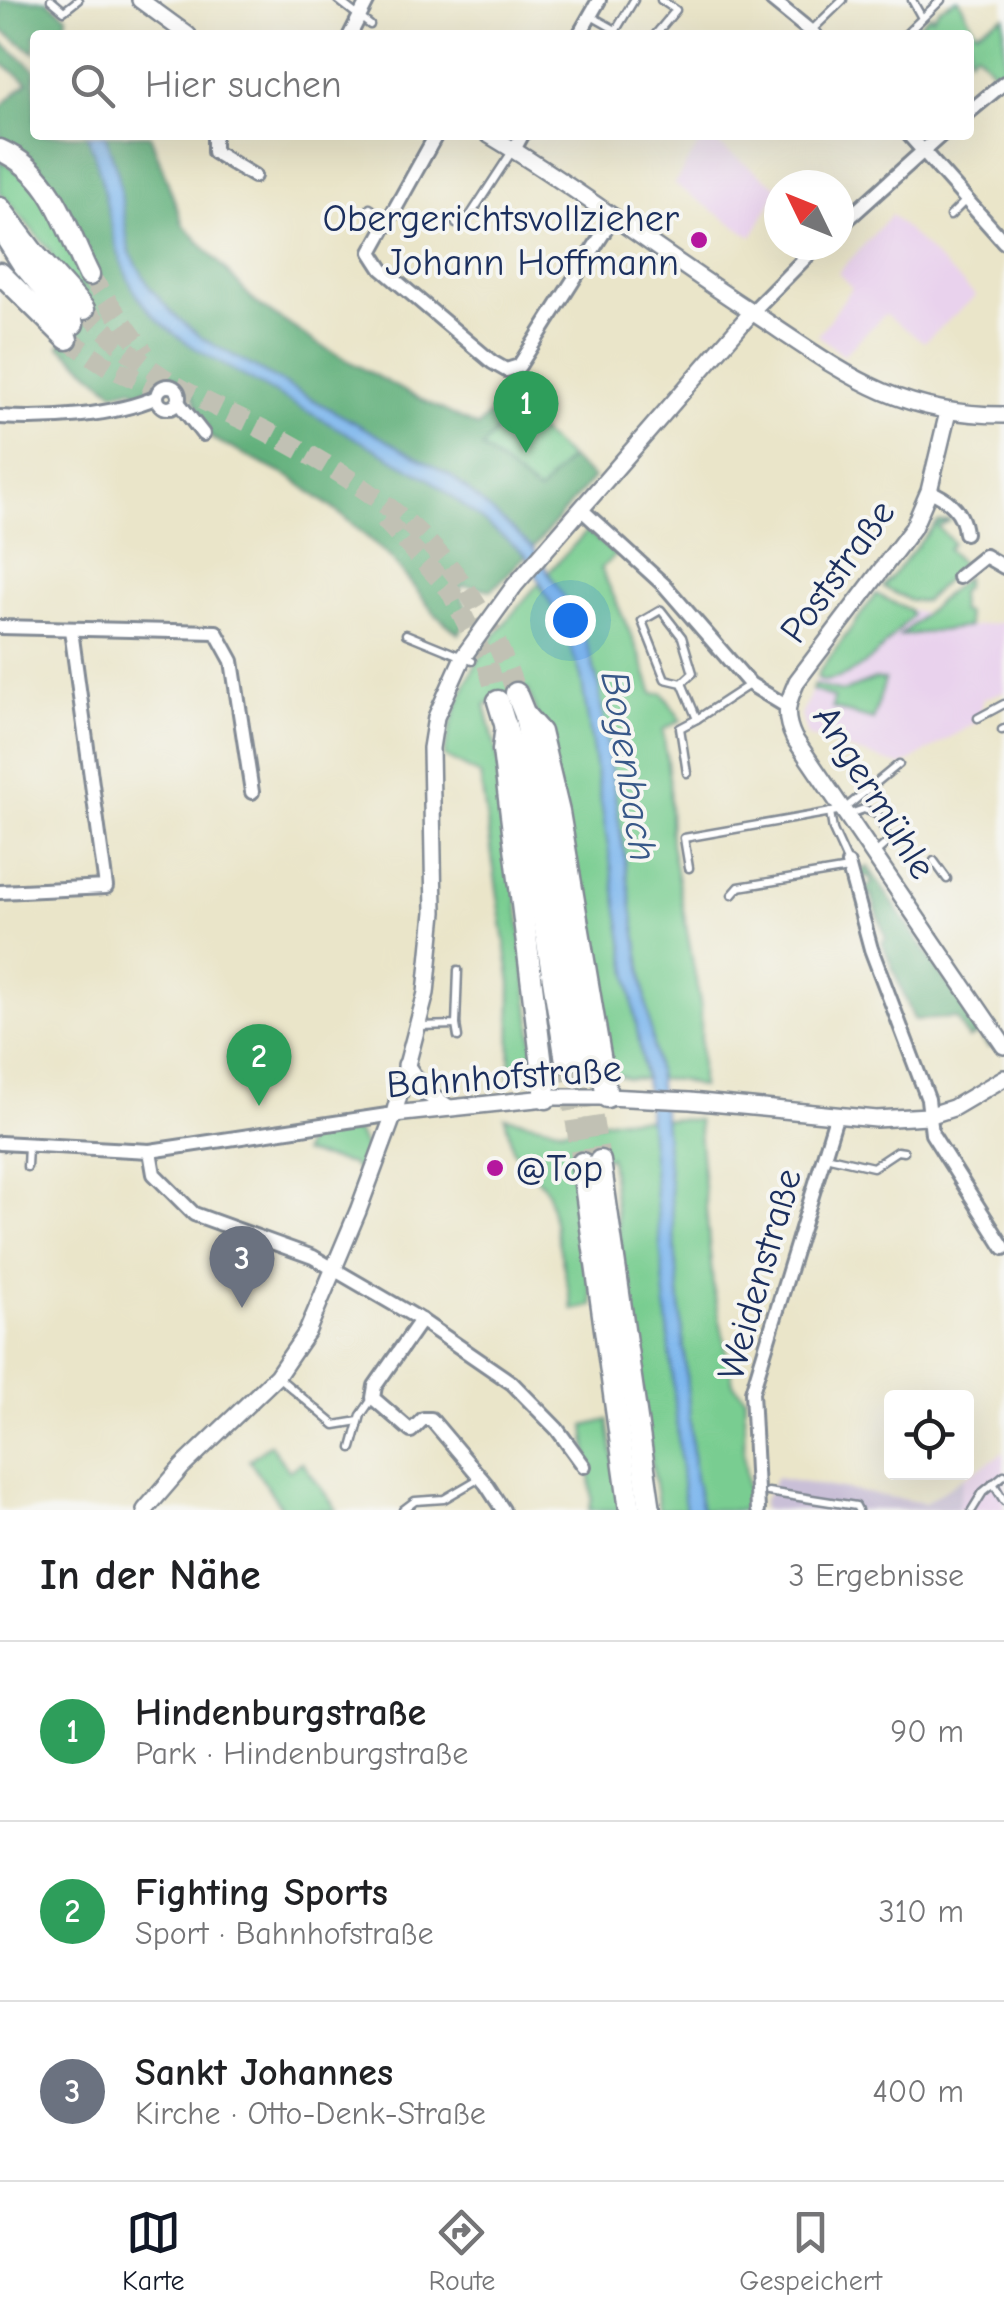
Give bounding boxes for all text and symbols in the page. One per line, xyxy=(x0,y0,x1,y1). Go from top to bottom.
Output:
search box xyxy=(30,30,974,140)
icon: search xyxy=(65,58,120,113)
text: Hier suchen xyxy=(145,63,342,107)
north arrow xyxy=(764,170,854,260)
place label: Obergerichtsvollzieher Johann Hoffmann xyxy=(322,197,679,285)
marker: Obergerichtsvollzieher Johann Hoffmann xyxy=(688,229,710,251)
pin: 1 xyxy=(494,370,558,453)
street label: Poststraße xyxy=(771,492,904,652)
your location xyxy=(545,595,596,646)
water label: Bogenbach xyxy=(591,668,667,865)
street label: Angermühle xyxy=(804,698,945,887)
pin: 2 xyxy=(226,1024,292,1106)
street label: Bahnhofstraße xyxy=(385,1047,623,1107)
place label: @Top xyxy=(515,1147,603,1191)
marker: @Top xyxy=(484,1157,506,1179)
street label: Weidenstraße xyxy=(709,1163,811,1385)
pin: 3 xyxy=(210,1226,274,1308)
map controls xyxy=(884,1390,974,1480)
button: locate xyxy=(884,1390,974,1480)
text: In der Nähe xyxy=(40,1551,261,1600)
text: 3 Ergebnisse xyxy=(788,1557,964,1594)
text: Hindenburgstraße xyxy=(135,1691,426,1735)
text: 1 xyxy=(66,1713,79,1750)
text: 90 m xyxy=(890,1713,964,1750)
text: Park · Hindenburgstraße xyxy=(135,1735,468,1772)
text: Fighting Sports xyxy=(135,1871,388,1915)
text: 2 xyxy=(65,1893,80,1930)
text: 310 m xyxy=(878,1893,964,1930)
text: Sport · Bahnhofstraße xyxy=(135,1915,433,1952)
text: Sankt Johannes xyxy=(135,2051,393,2095)
text: 3 xyxy=(65,2073,80,2110)
text: 400 m xyxy=(872,2073,964,2110)
text: Kirche · Otto-Denk-Straße xyxy=(135,2095,486,2132)
tab: Karte xyxy=(122,2205,185,2297)
tab: Route xyxy=(429,2205,495,2297)
tab: Gespeichert xyxy=(739,2205,882,2297)

